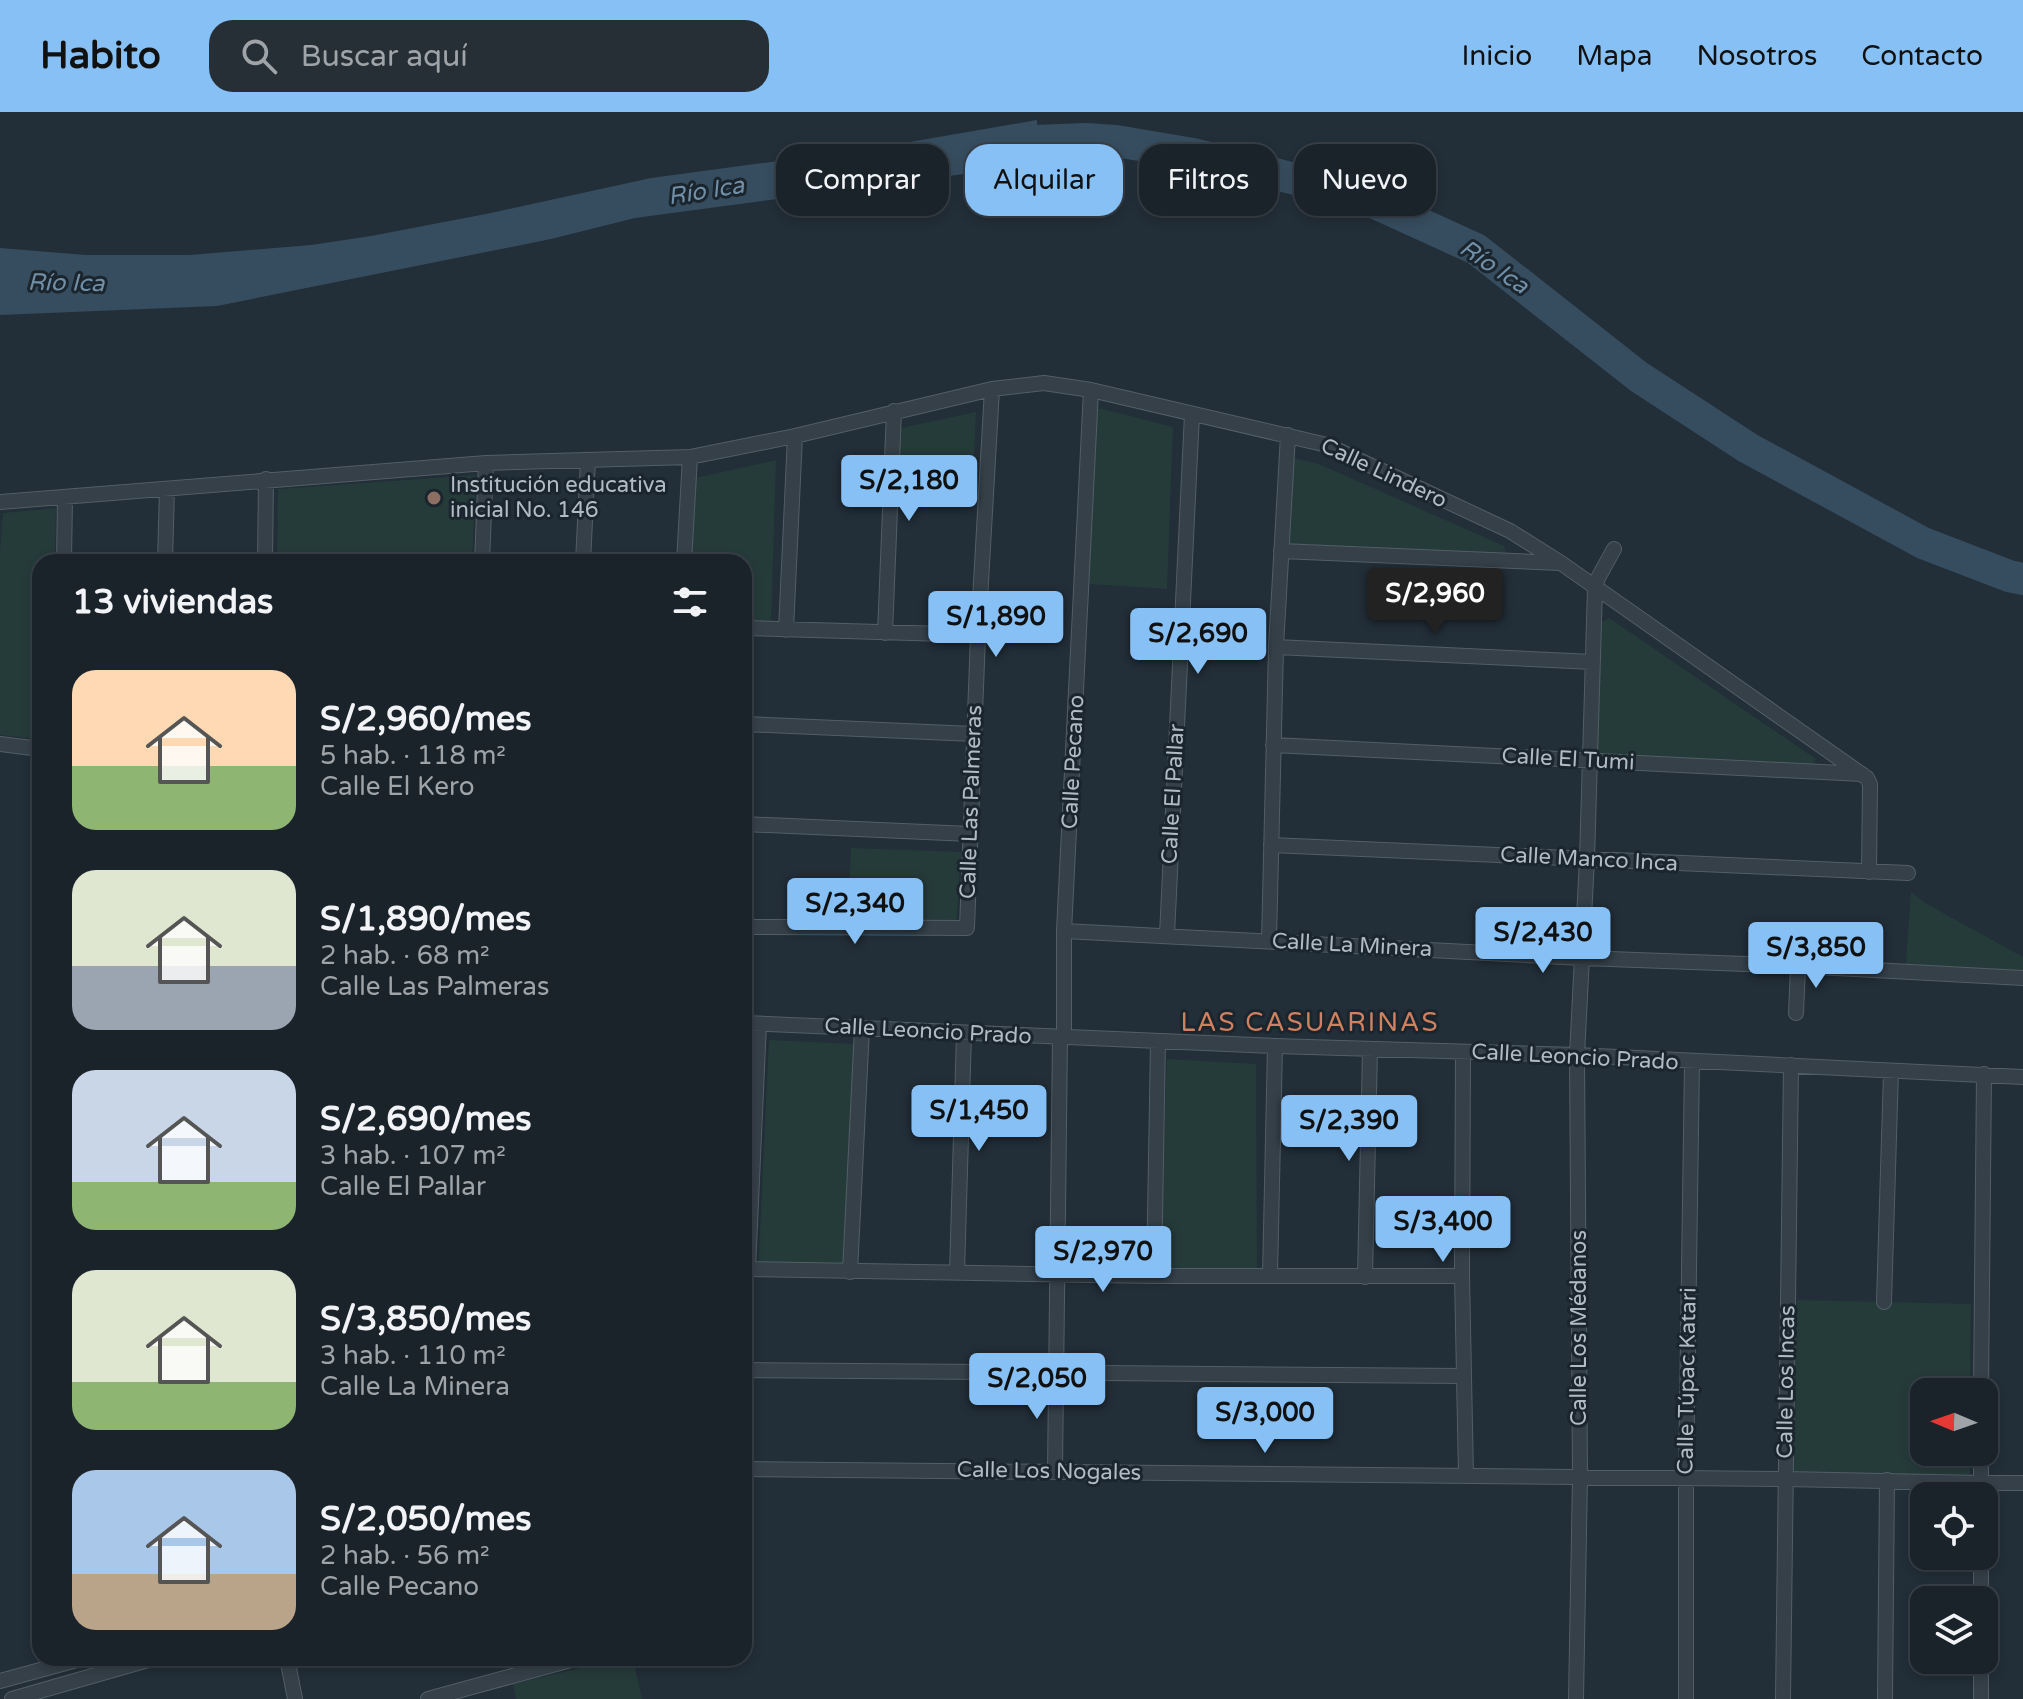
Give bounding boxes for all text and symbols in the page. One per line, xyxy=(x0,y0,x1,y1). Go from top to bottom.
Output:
search box xyxy=(209,20,769,92)
text: Habito xyxy=(40,33,161,79)
icon: search xyxy=(237,34,281,78)
text: Buscar aquí xyxy=(301,38,468,75)
text: Inicio xyxy=(1462,39,1532,73)
text: Mapa xyxy=(1576,39,1652,73)
text: Nosotros xyxy=(1696,39,1817,73)
text: Contacto xyxy=(1861,39,1983,73)
chip: Comprar xyxy=(776,144,949,216)
chip: Alquilar xyxy=(965,144,1123,216)
chip: Filtros xyxy=(1139,144,1278,216)
chip: Nuevo xyxy=(1294,144,1436,216)
water label: Río Ica xyxy=(666,171,747,211)
water label: Río Ica xyxy=(1454,234,1534,301)
water label: Río Ica xyxy=(27,268,105,298)
street label: Calle Lindero xyxy=(1317,432,1451,514)
pin: S/2,180 xyxy=(835,455,983,523)
text: S/2,180 xyxy=(859,465,959,496)
place label: Institución educativa inicial No. 146 xyxy=(450,472,667,523)
marker: Institución educativa inicial No. 146 xyxy=(425,489,443,507)
pin: S/2,960 xyxy=(1361,568,1509,636)
text: S/2,960 xyxy=(1385,578,1485,609)
icon: filters xyxy=(668,580,712,624)
text: 13 viviendas xyxy=(72,582,273,623)
pin: S/1,890 xyxy=(922,591,1070,659)
text: S/1,890 xyxy=(946,601,1046,632)
pin: S/2,690 xyxy=(1124,608,1272,676)
text: S/2,690 xyxy=(1148,618,1248,649)
street label: Calle Pecano xyxy=(1056,694,1090,830)
text: S/2,960/mes xyxy=(320,699,532,740)
icon: home xyxy=(136,702,232,798)
street label: Calle Las Palmeras xyxy=(955,705,987,899)
street label: Calle El Pallar xyxy=(1156,723,1190,865)
text: 5 hab. · 118 m² xyxy=(320,740,506,771)
street label: Calle El Tumi xyxy=(1501,743,1635,775)
text: Calle El Kero xyxy=(320,771,474,802)
street label: Calle Manco Inca xyxy=(1499,841,1679,877)
pin: S/2,340 xyxy=(781,878,929,946)
text: S/2,340 xyxy=(805,888,905,919)
text: S/1,890/mes xyxy=(320,899,531,940)
icon: home xyxy=(136,902,232,998)
pin: S/2,430 xyxy=(1469,907,1617,975)
text: S/2,430 xyxy=(1493,917,1593,948)
pin: S/3,850 xyxy=(1742,922,1890,990)
street label: Calle La Minera xyxy=(1271,928,1433,962)
text: S/3,850 xyxy=(1766,932,1866,963)
text: 2 hab. · 68 m² xyxy=(320,940,490,971)
text: Calle Las Palmeras xyxy=(320,971,549,1002)
district label: LAS CASUARINAS xyxy=(1181,1007,1439,1038)
street label: Calle Leoncio Prado xyxy=(824,1013,1032,1049)
street label: Calle Leoncio Prado xyxy=(1471,1039,1679,1075)
pin: S/1,450 xyxy=(905,1085,1053,1153)
text: S/1,450 xyxy=(929,1095,1029,1126)
pin: S/2,390 xyxy=(1275,1095,1423,1163)
text: S/2,690/mes xyxy=(320,1099,532,1140)
icon: home xyxy=(136,1102,232,1198)
text: S/2,390 xyxy=(1299,1105,1399,1136)
text: 3 hab. · 107 m² xyxy=(320,1140,506,1171)
text: Calle El Pallar xyxy=(320,1171,486,1202)
pin: S/3,400 xyxy=(1369,1196,1517,1264)
text: S/3,400 xyxy=(1393,1206,1493,1237)
pin: S/2,970 xyxy=(1029,1226,1177,1294)
street label: Calle Los Médanos xyxy=(1566,1230,1592,1426)
text: S/2,970 xyxy=(1053,1236,1153,1267)
street label: Calle Túpac Katari xyxy=(1672,1287,1702,1475)
text: S/3,850/mes xyxy=(320,1299,531,1340)
icon: home xyxy=(136,1302,232,1398)
street label: Calle Los Incas xyxy=(1772,1305,1800,1459)
text: 3 hab. · 110 m² xyxy=(320,1340,506,1371)
pin: S/2,050 xyxy=(963,1353,1111,1421)
text: S/2,050 xyxy=(987,1363,1087,1394)
text: Calle La Minera xyxy=(320,1371,510,1402)
north arrow xyxy=(1910,1378,1998,1466)
map controls xyxy=(1910,1378,1998,1674)
pin: S/3,000 xyxy=(1191,1387,1339,1455)
text: S/3,000 xyxy=(1215,1397,1315,1428)
street label: Calle Los Nogales xyxy=(956,1456,1142,1486)
button: locate xyxy=(1910,1482,1998,1570)
text: S/2,050/mes xyxy=(320,1499,532,1540)
icon: home xyxy=(136,1502,232,1598)
text: 2 hab. · 56 m² xyxy=(320,1540,490,1571)
text: Calle Pecano xyxy=(320,1571,479,1602)
button: layers xyxy=(1910,1586,1998,1674)

